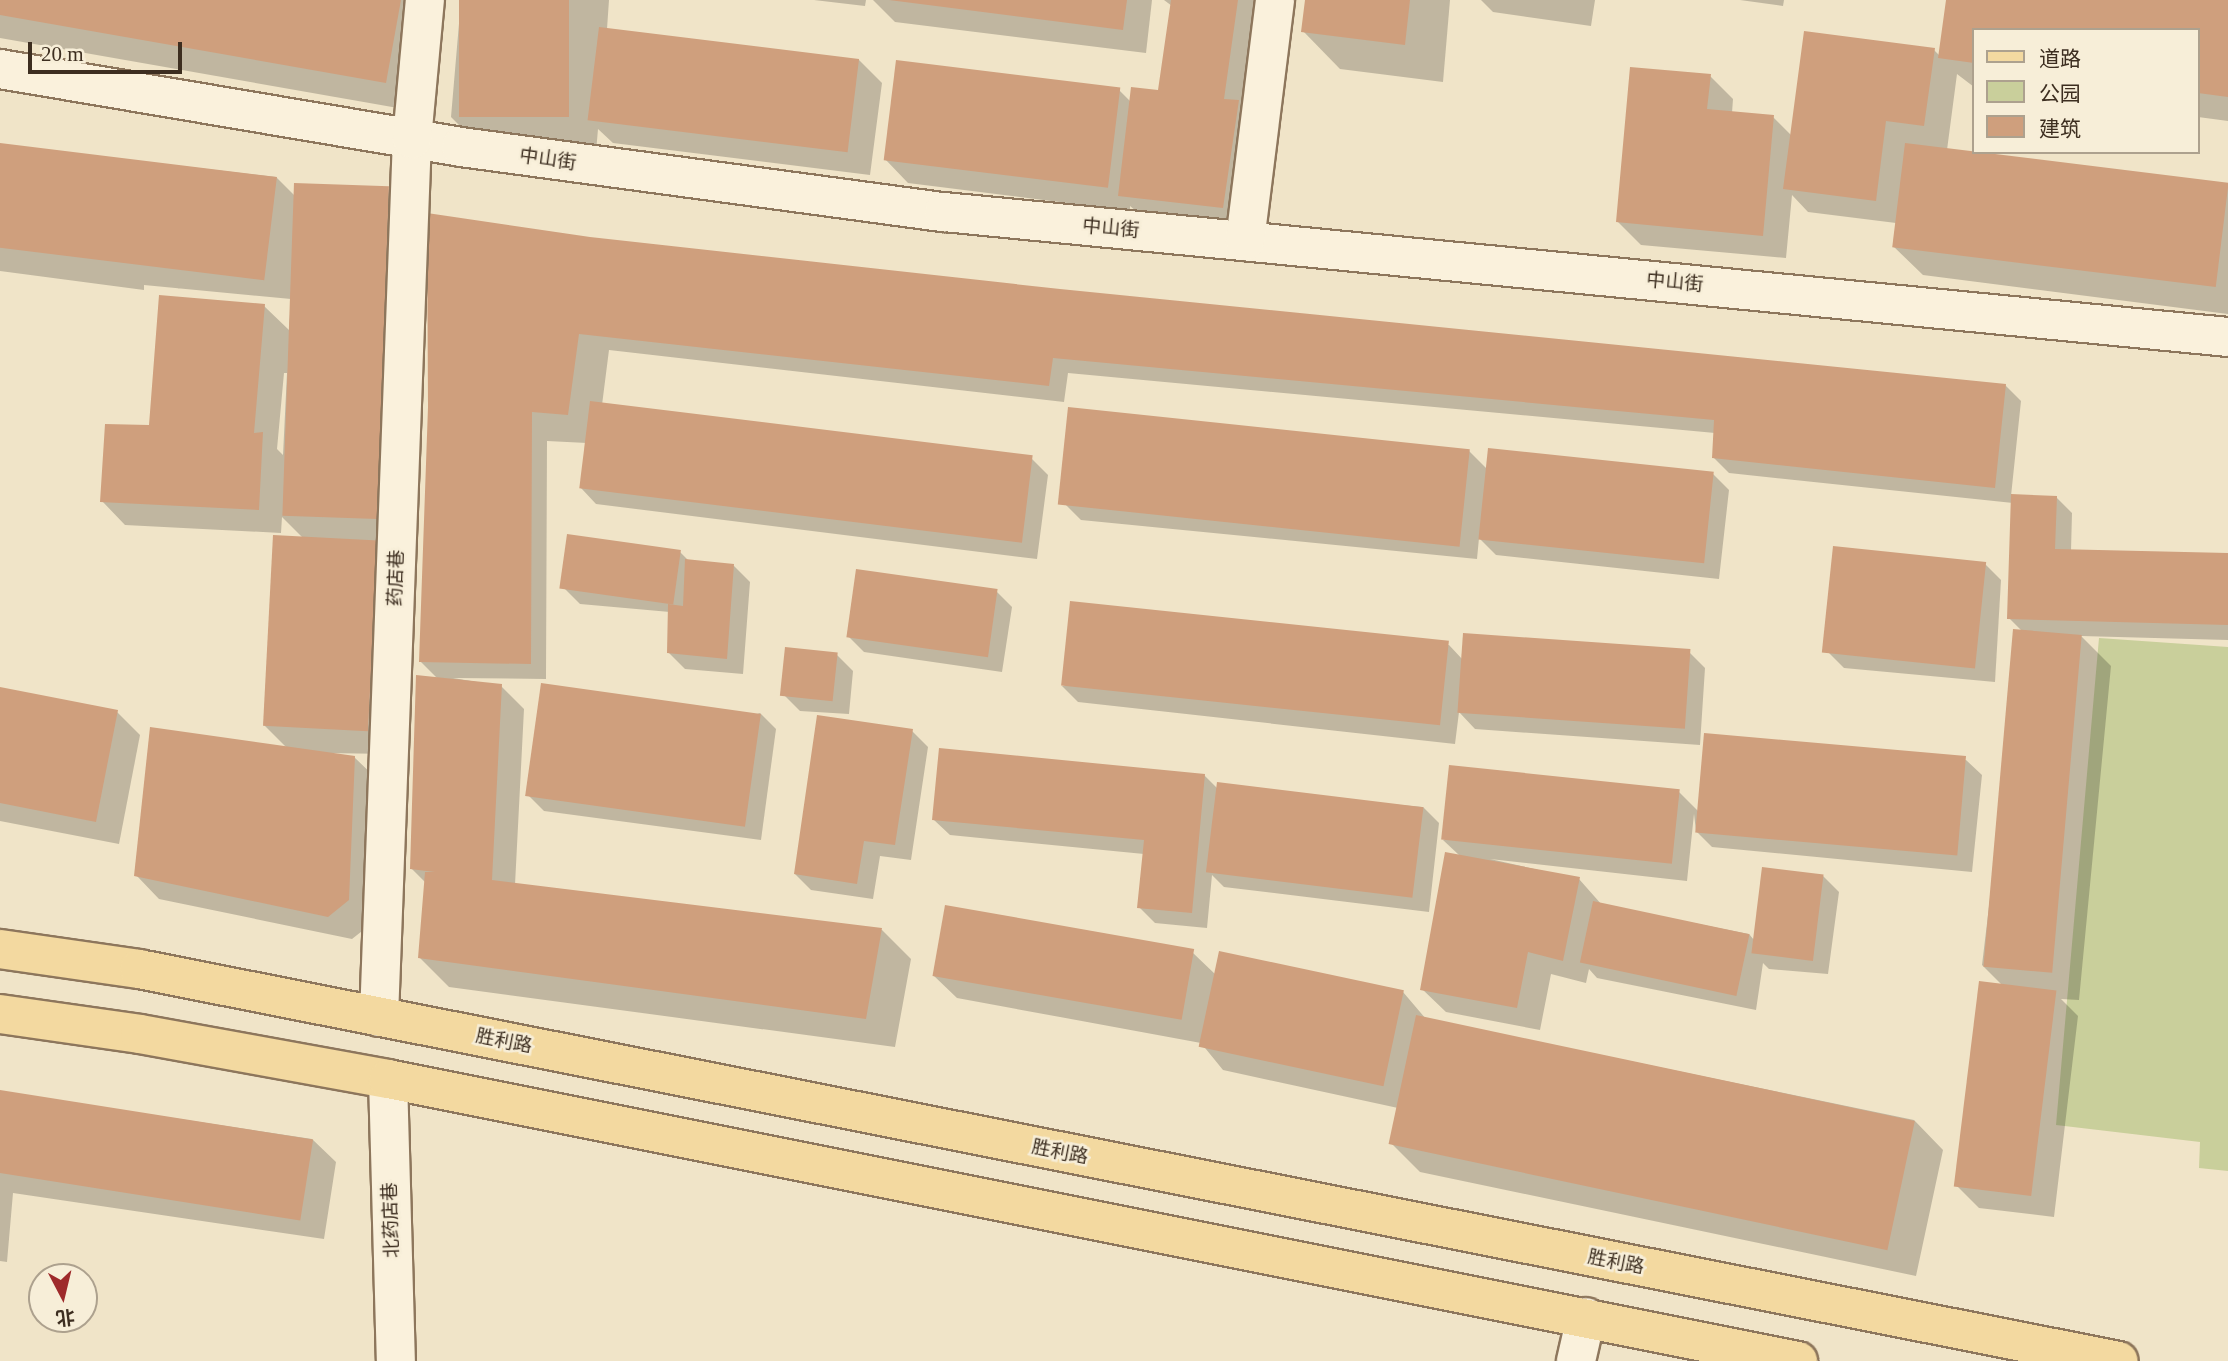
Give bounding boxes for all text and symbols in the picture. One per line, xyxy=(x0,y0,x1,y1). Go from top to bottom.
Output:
scale bar xyxy=(32,28,186,72)
legend xyxy=(1972,28,2200,154)
text: 20 m xyxy=(41,42,84,66)
text: 道路 xyxy=(2039,47,2081,71)
text: 公园 xyxy=(2039,82,2081,106)
text: 建筑 xyxy=(2039,117,2081,141)
street label: 中山街 xyxy=(518,144,578,174)
street label: 中山街 xyxy=(1082,214,1140,242)
street label: 中山街 xyxy=(1646,268,1704,296)
street label: 药店巷 xyxy=(384,549,408,607)
street label: 胜利路 xyxy=(474,1024,534,1058)
street label: 胜利路 xyxy=(1030,1135,1090,1169)
street label: 北药店巷 xyxy=(378,1182,404,1258)
street label: 胜利路 xyxy=(1586,1245,1646,1279)
north arrow xyxy=(28,1263,98,1333)
text: 北 xyxy=(55,1306,76,1329)

